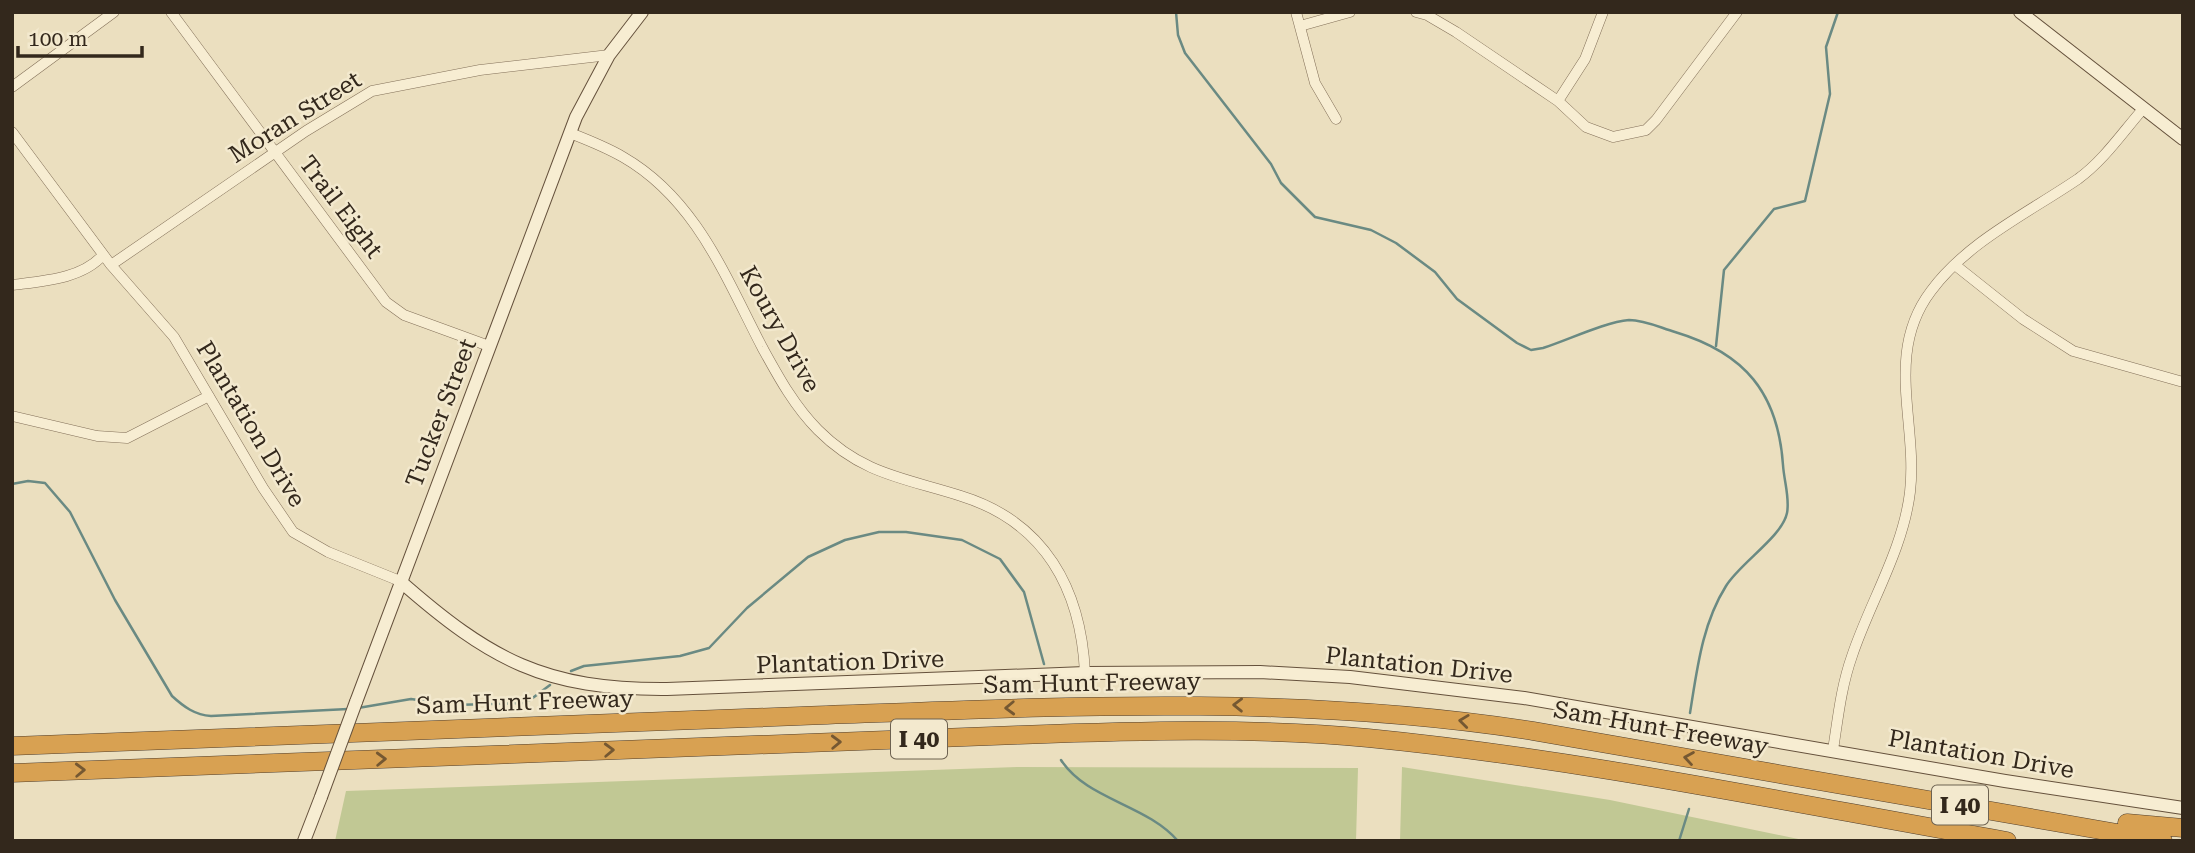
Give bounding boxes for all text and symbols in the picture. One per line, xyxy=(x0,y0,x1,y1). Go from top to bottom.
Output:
scale bar xyxy=(18,14,142,58)
text: 100 m xyxy=(28,27,88,51)
street label: Moran Street xyxy=(224,65,366,169)
street label: Trail Eight xyxy=(293,150,389,264)
street label: Koury Drive xyxy=(734,261,826,397)
street label: Tucker Street xyxy=(400,335,482,491)
street label: Plantation Drive xyxy=(191,336,311,512)
street label: Plantation Drive xyxy=(1324,641,1514,689)
street label: Plantation Drive xyxy=(755,645,945,679)
street label: Sam Hunt Freeway xyxy=(983,667,1202,699)
street label: Sam Hunt Freeway xyxy=(416,684,635,720)
street label: Sam Hunt Freeway xyxy=(1551,695,1771,761)
one-way arrow xyxy=(1232,697,1242,713)
one-way arrow xyxy=(1004,701,1015,716)
one-way arrow xyxy=(1459,714,1470,729)
road number: I 40 xyxy=(891,720,947,758)
street label: Plantation Drive xyxy=(1886,724,2076,784)
one-way arrow xyxy=(831,735,842,750)
one-way arrow xyxy=(603,743,614,758)
one-way arrow xyxy=(376,751,387,766)
one-way arrow xyxy=(1683,751,1695,766)
one-way arrow xyxy=(76,762,86,778)
road number: I 40 xyxy=(1932,786,1988,824)

